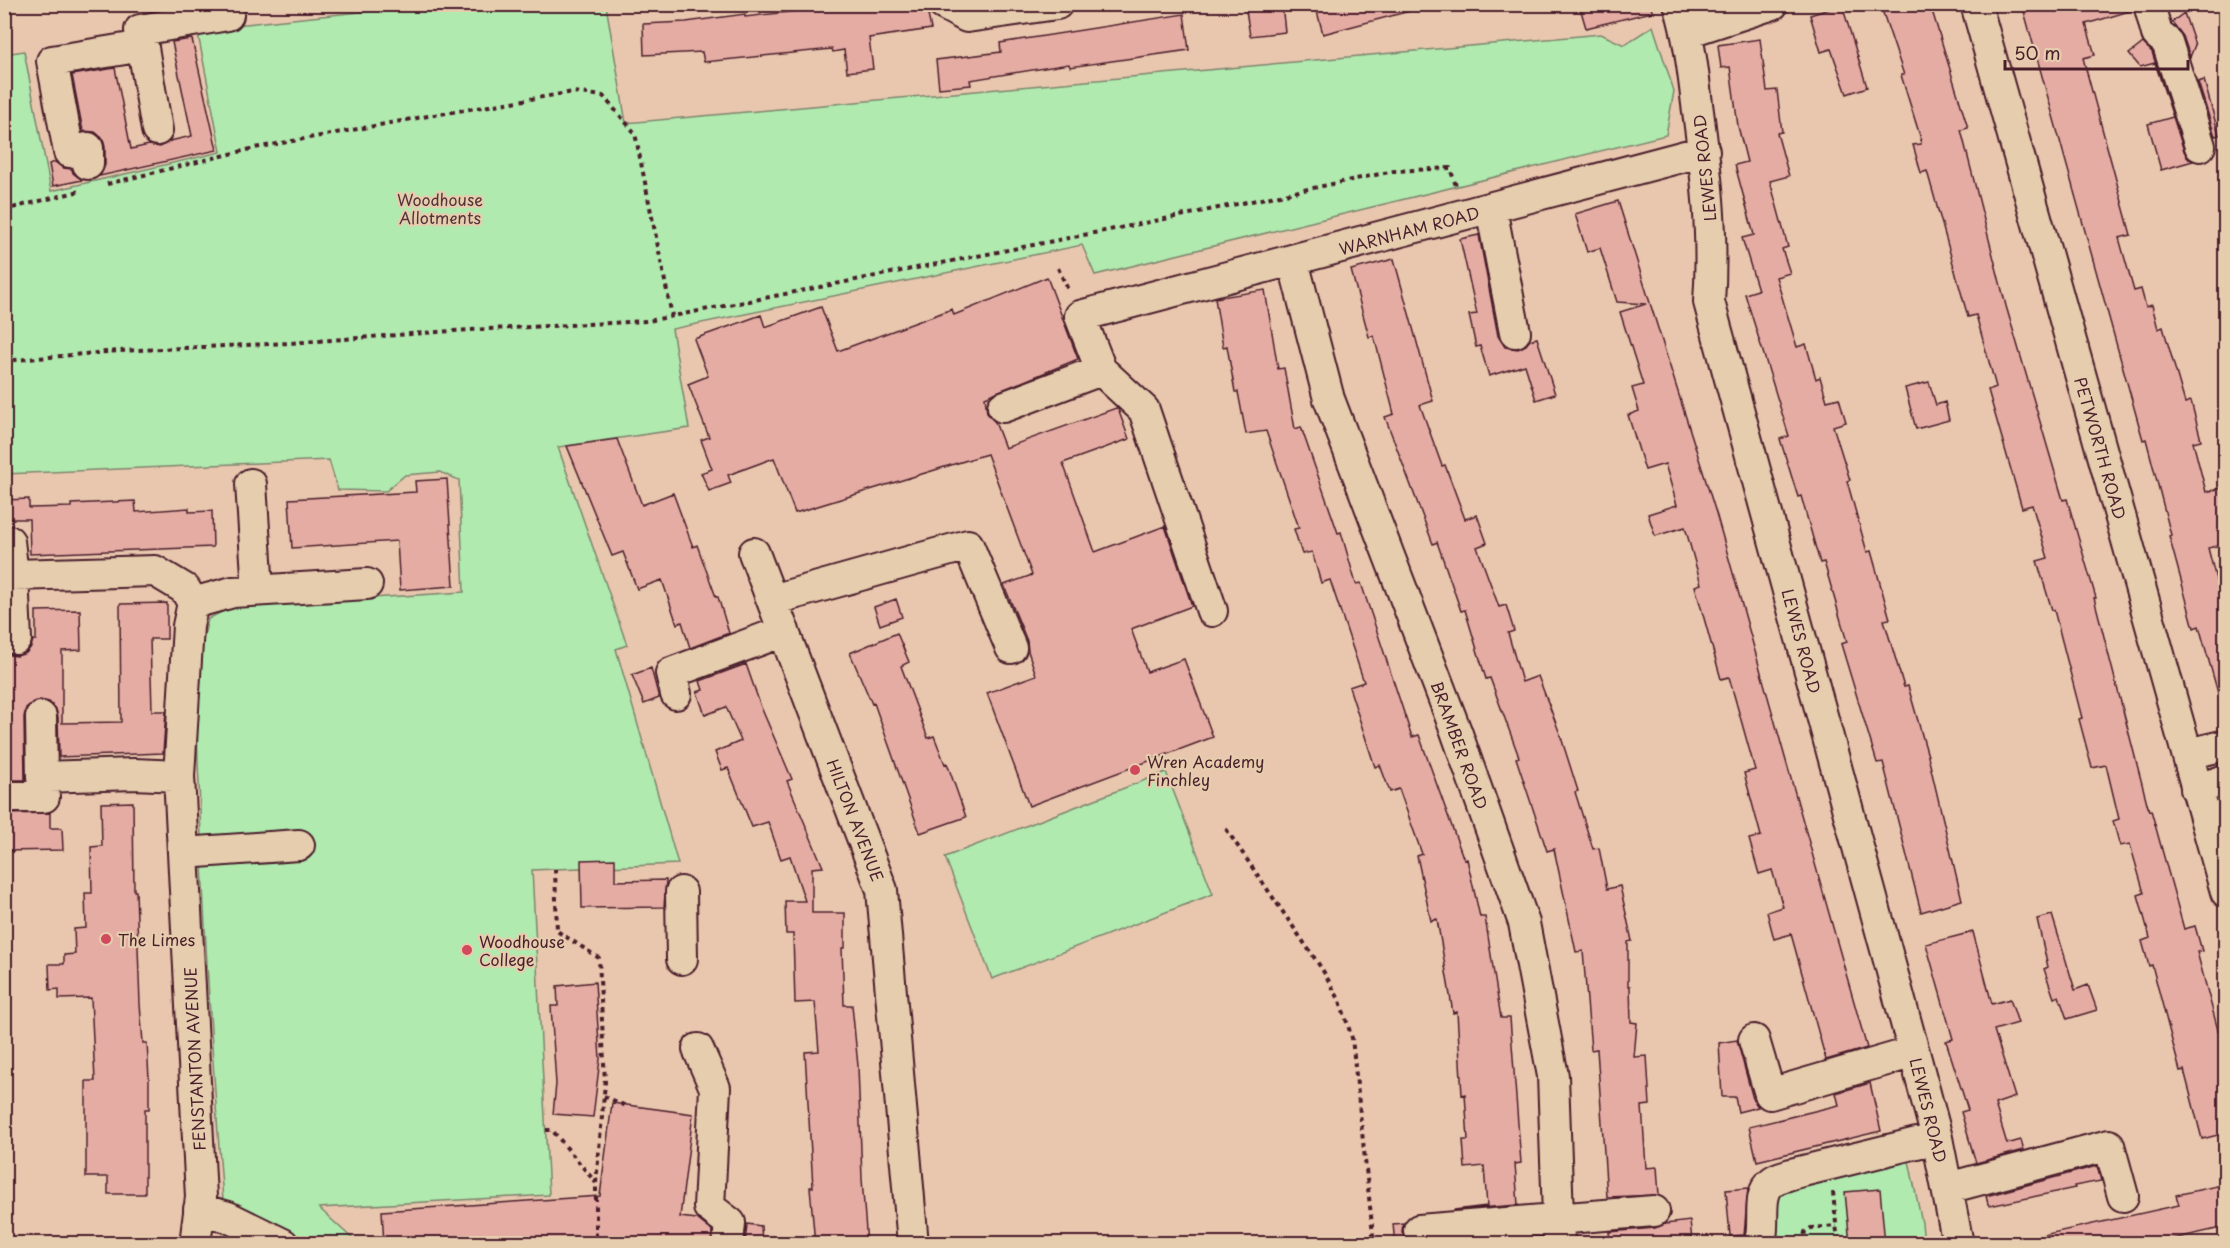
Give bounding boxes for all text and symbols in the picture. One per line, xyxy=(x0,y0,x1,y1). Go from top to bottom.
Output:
scale bar xyxy=(2005,33,2188,71)
text: 50 m xyxy=(2014,39,2061,66)
street label: LEWES ROAD xyxy=(1686,113,1722,223)
park label: Woodhouse Allotments xyxy=(397,187,483,229)
street label: WARNHAM ROAD xyxy=(1336,200,1482,260)
street label: PETWORTH ROAD xyxy=(2069,374,2133,522)
street label: LEWES ROAD xyxy=(1777,586,1827,696)
street label: BRAMBER ROAD xyxy=(1426,677,1494,813)
place label: Wren Academy Finchley xyxy=(1147,749,1265,791)
street label: HILTON AVENUE xyxy=(822,755,890,885)
marker: Wren Academy Finchley xyxy=(1128,763,1142,777)
place label: The Limes xyxy=(118,927,195,951)
place label: Woodhouse College xyxy=(479,929,565,971)
marker: The Limes xyxy=(99,932,113,946)
marker: Woodhouse College xyxy=(460,943,474,957)
street label: FENSTANTON AVENUE xyxy=(177,967,211,1151)
street label: LEWES ROAD xyxy=(1904,1055,1954,1165)

